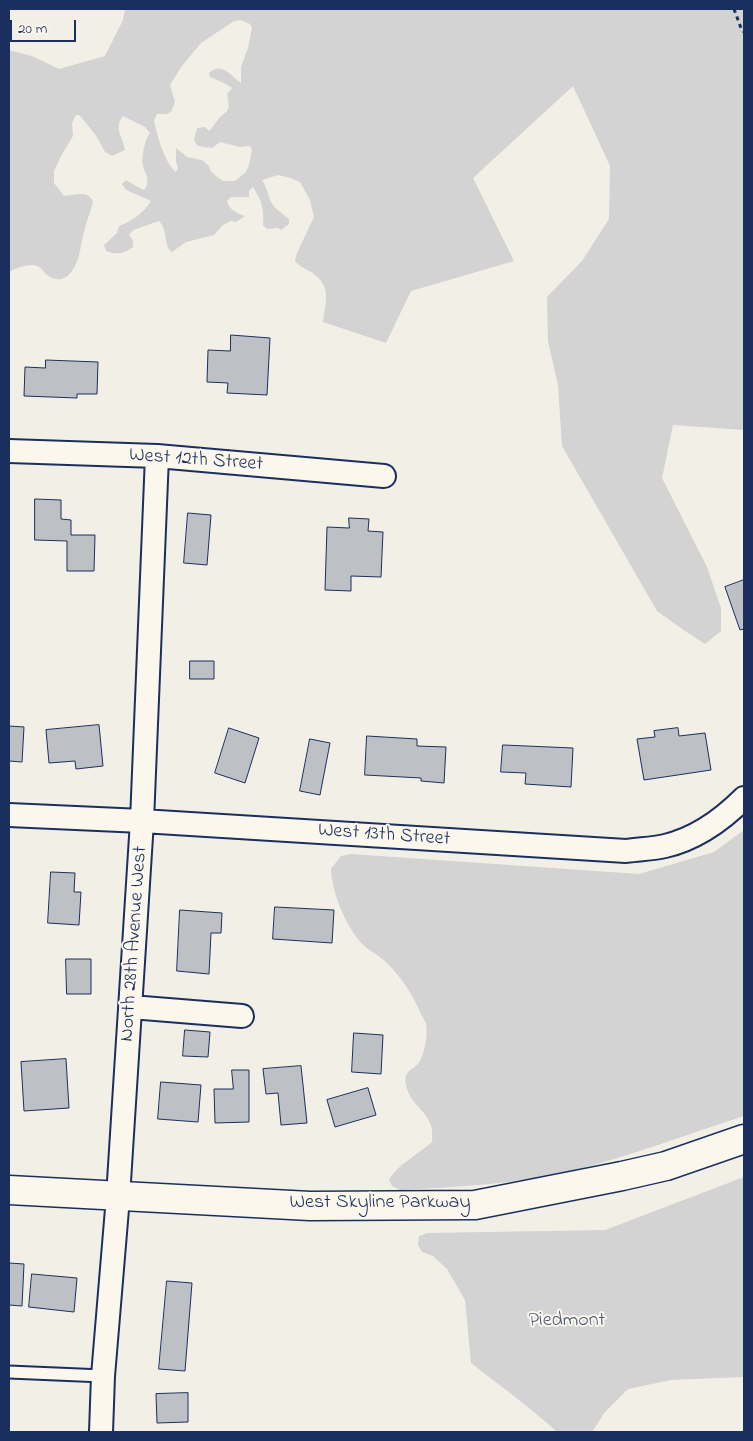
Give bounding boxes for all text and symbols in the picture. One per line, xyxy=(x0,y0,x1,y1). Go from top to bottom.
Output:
scale bar xyxy=(12,10,79,42)
text: 20 m xyxy=(18,18,47,40)
street label: West 12th Street xyxy=(128,444,264,478)
street label: West 13th Street xyxy=(317,819,451,853)
street label: North 28th Avenue West xyxy=(116,845,154,1043)
street label: West Skyline Parkway xyxy=(289,1192,471,1216)
park label: Piedmont xyxy=(529,1310,605,1334)

